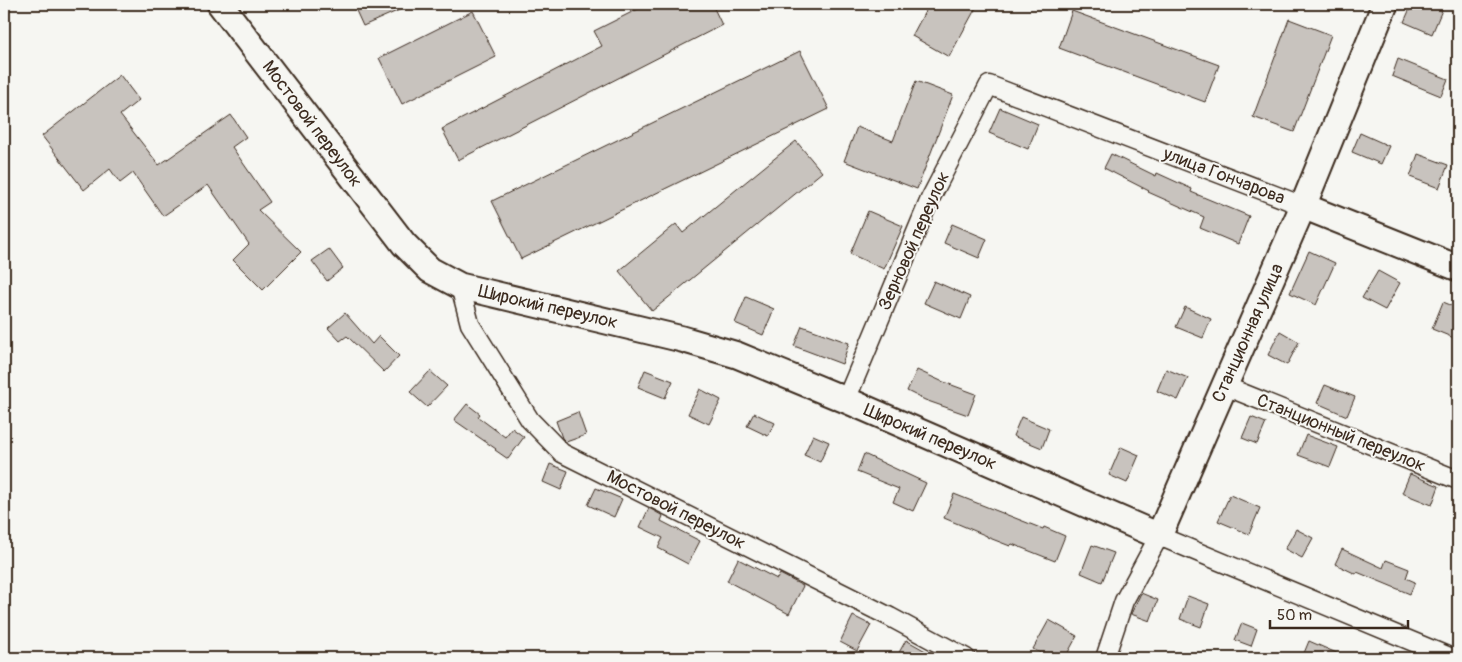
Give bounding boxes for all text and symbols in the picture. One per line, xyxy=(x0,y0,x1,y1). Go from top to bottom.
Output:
street label: Мостовой переулок xyxy=(257,56,367,192)
street label: улица Гончарова xyxy=(1159,142,1288,210)
street label: Зерновой переулок xyxy=(873,168,955,314)
street label: Станционная улица xyxy=(1207,260,1289,406)
street label: Широкий переулок xyxy=(476,280,620,334)
street label: Станционный переулок xyxy=(1253,389,1429,477)
street label: Широкий переулок xyxy=(860,399,1000,475)
street label: Мостовой переулок xyxy=(603,465,749,555)
scale bar xyxy=(1270,597,1407,629)
text: 50 m xyxy=(1277,606,1312,625)

